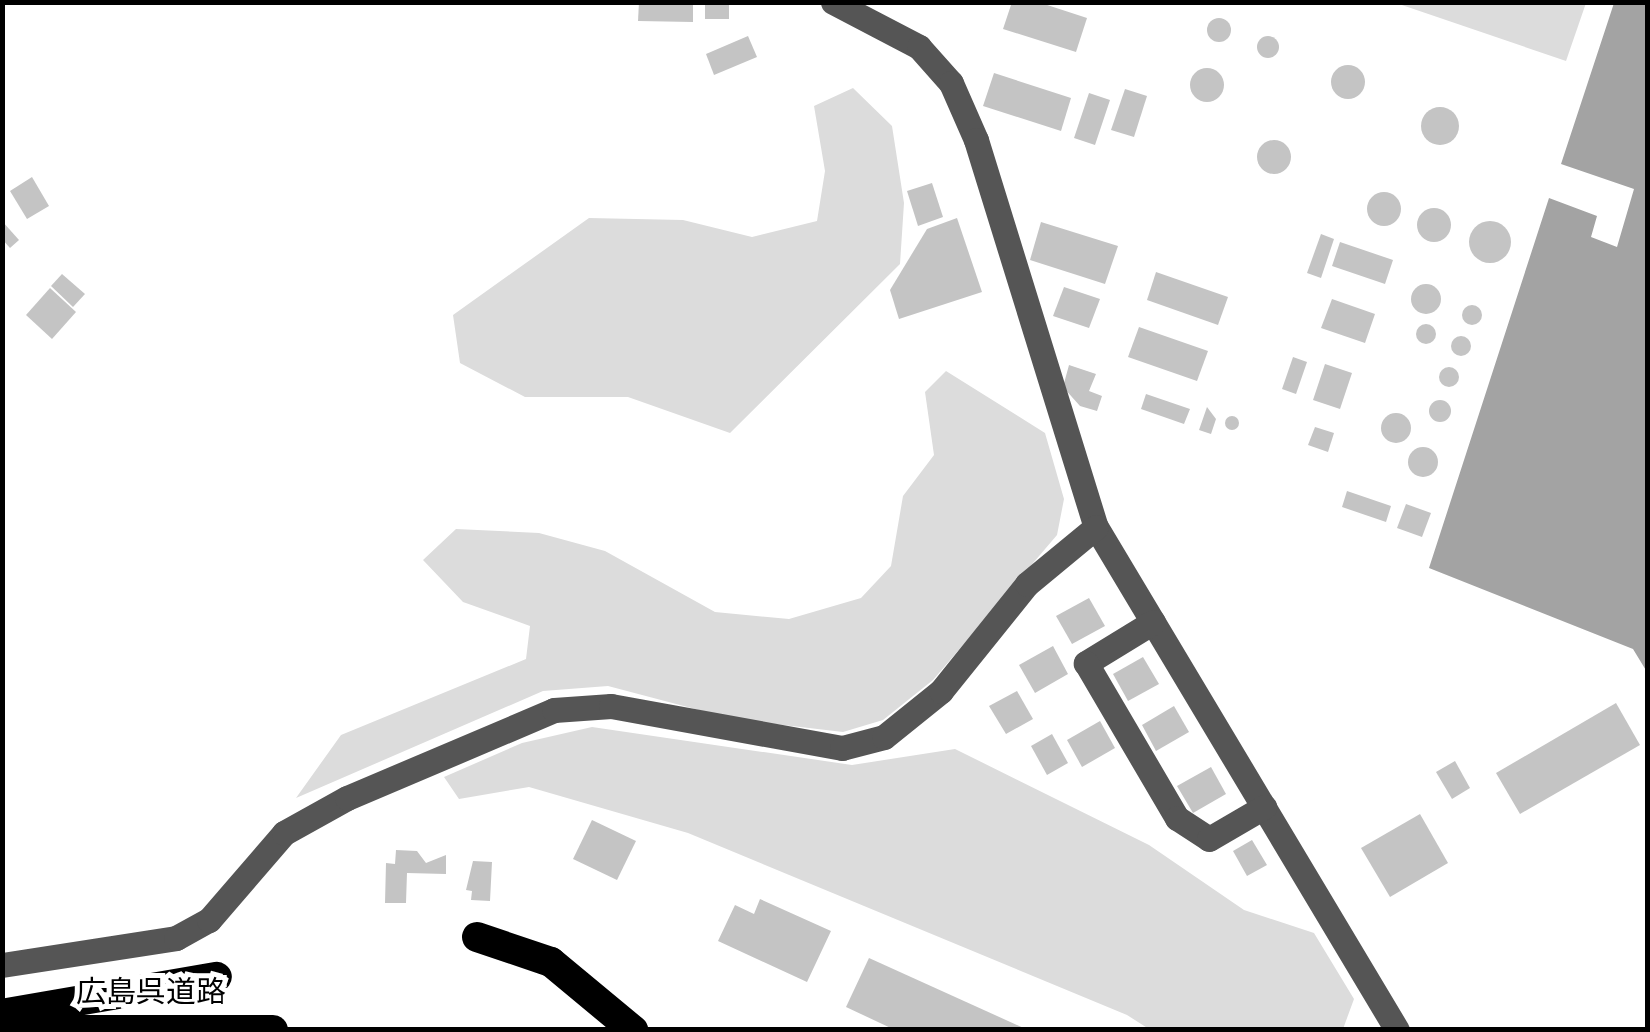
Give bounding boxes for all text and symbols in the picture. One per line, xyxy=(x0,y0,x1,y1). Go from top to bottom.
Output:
street label: 広島呉道路 xyxy=(76,975,226,1011)

